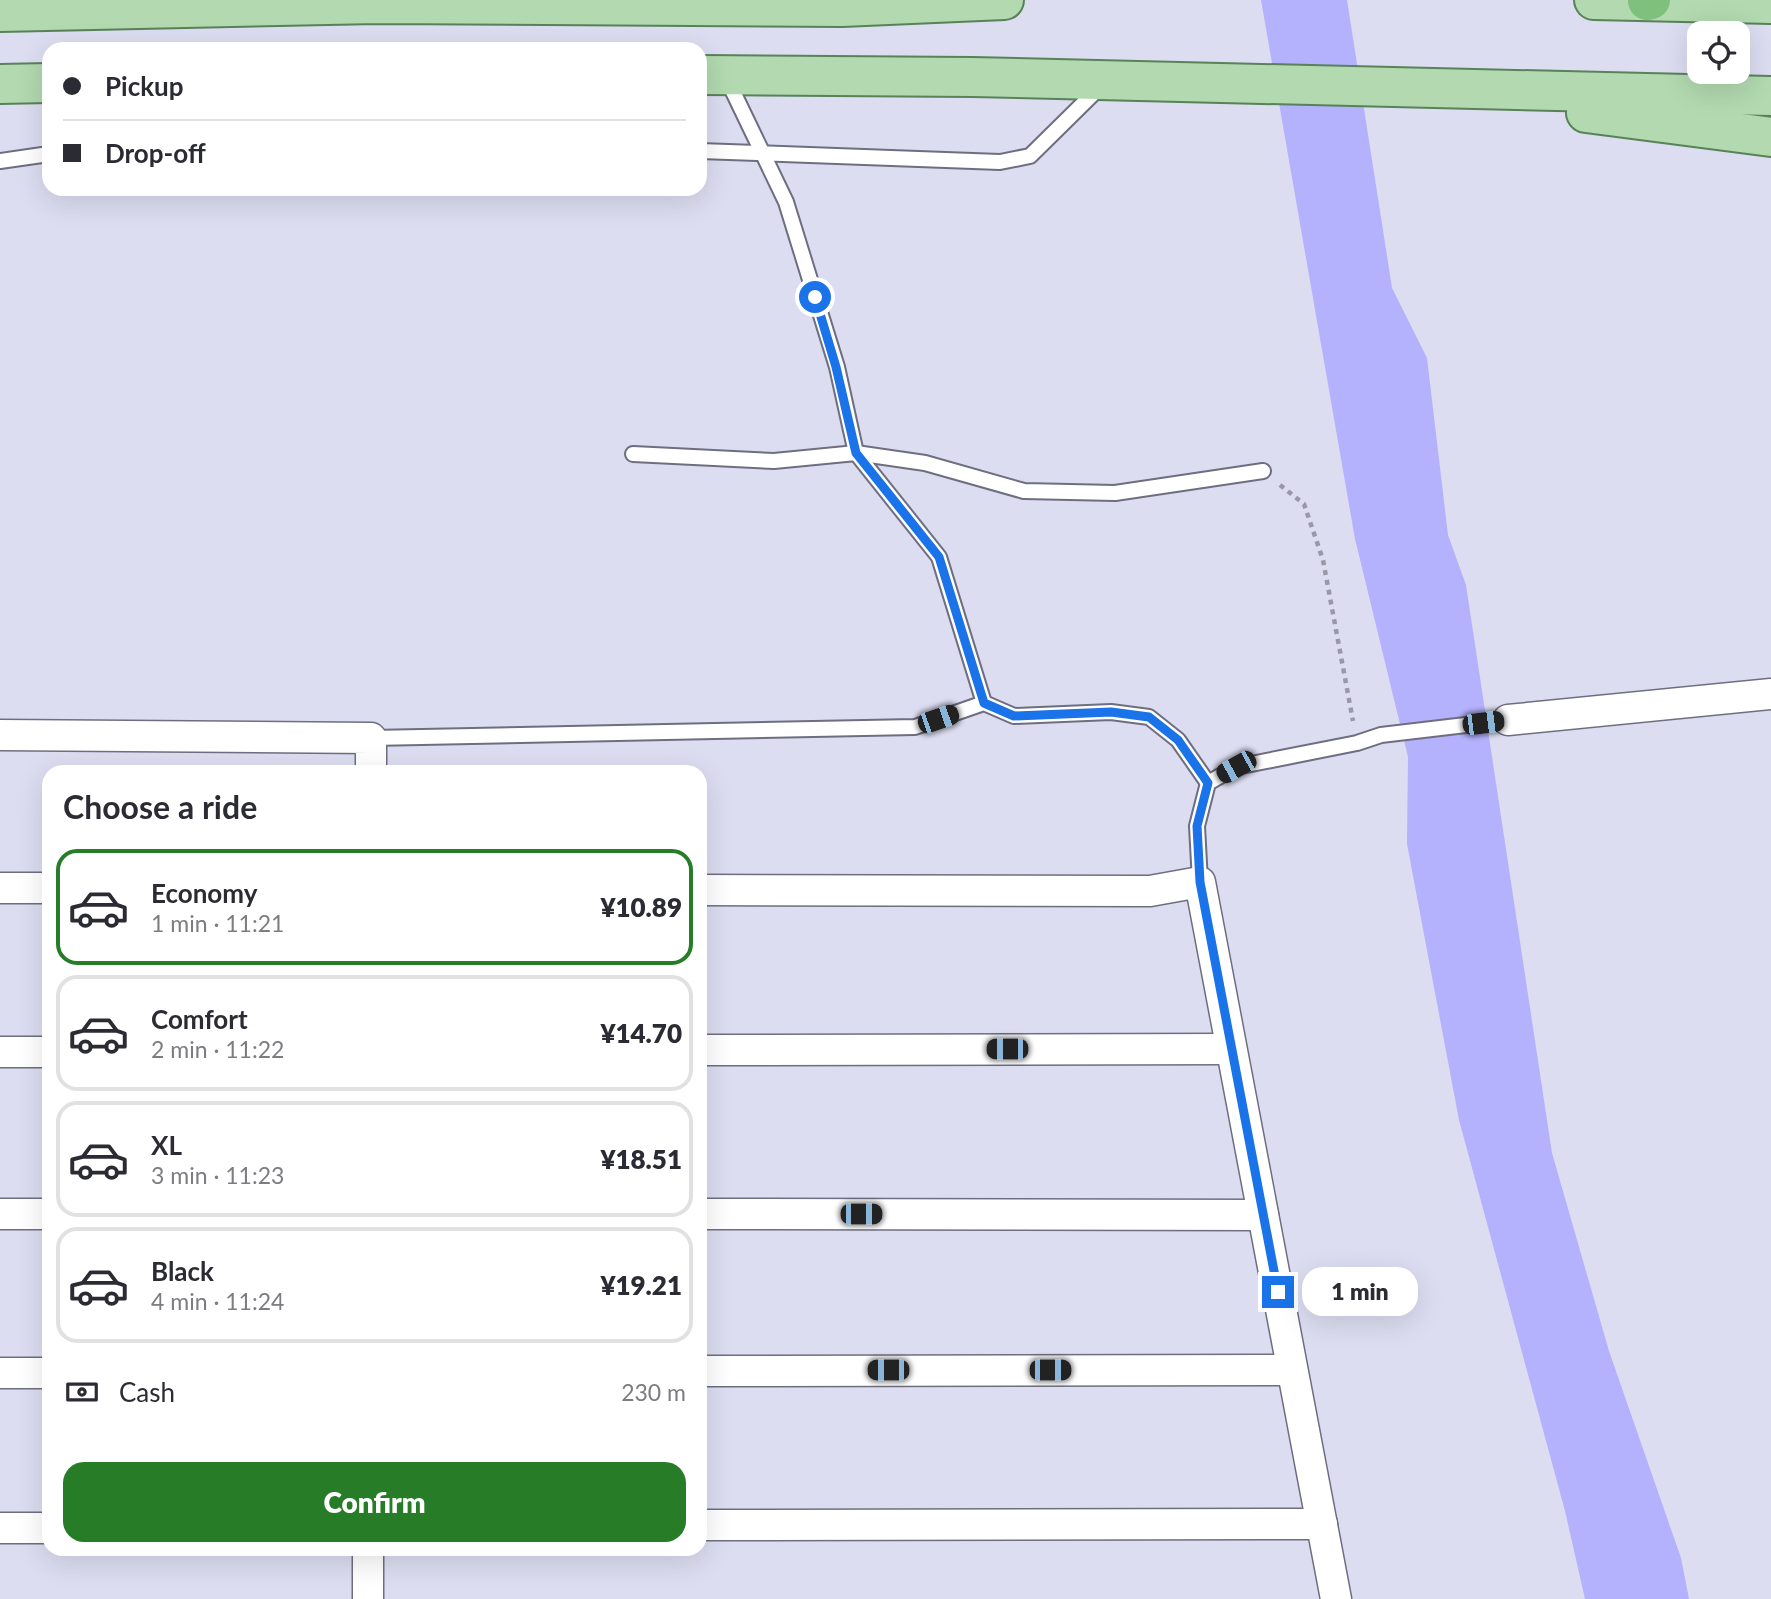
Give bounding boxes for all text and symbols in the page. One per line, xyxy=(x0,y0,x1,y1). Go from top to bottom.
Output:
map controls xyxy=(1687,21,1750,84)
button: locate xyxy=(1687,21,1750,84)
text: Pickup xyxy=(105,70,184,102)
text: Drop-off xyxy=(105,137,206,169)
route start xyxy=(799,281,831,313)
car xyxy=(915,702,962,736)
car xyxy=(1461,710,1506,736)
car xyxy=(1213,748,1260,786)
text: Choose a ride xyxy=(63,787,257,826)
icon: car xyxy=(67,876,130,939)
text: Economy xyxy=(151,877,257,909)
text: ¥10.89 xyxy=(600,891,682,923)
text: 1 min · 11:21 xyxy=(151,909,284,937)
icon: car xyxy=(67,1002,130,1065)
text: Comfort xyxy=(151,1003,248,1035)
text: ¥14.70 xyxy=(600,1017,682,1049)
text: 2 min · 11:22 xyxy=(151,1035,284,1063)
car xyxy=(987,1039,1029,1060)
icon: car xyxy=(67,1128,130,1191)
text: XL xyxy=(151,1129,182,1161)
text: ¥18.51 xyxy=(600,1143,682,1175)
text: 3 min · 11:23 xyxy=(151,1161,284,1189)
car xyxy=(841,1204,883,1225)
icon: car xyxy=(67,1254,130,1317)
text: Black xyxy=(151,1255,214,1287)
callout: 1 min xyxy=(1302,1268,1418,1316)
text: ¥19.21 xyxy=(600,1269,682,1301)
route end xyxy=(1262,1276,1294,1308)
text: 1 min xyxy=(1331,1277,1389,1305)
text: 4 min · 11:24 xyxy=(151,1287,284,1315)
car xyxy=(868,1360,910,1381)
car xyxy=(1030,1360,1072,1381)
icon: cash xyxy=(63,1373,101,1411)
text: Cash xyxy=(119,1376,175,1408)
text: 230 m xyxy=(621,1378,686,1406)
button: Confirm xyxy=(63,1462,686,1542)

